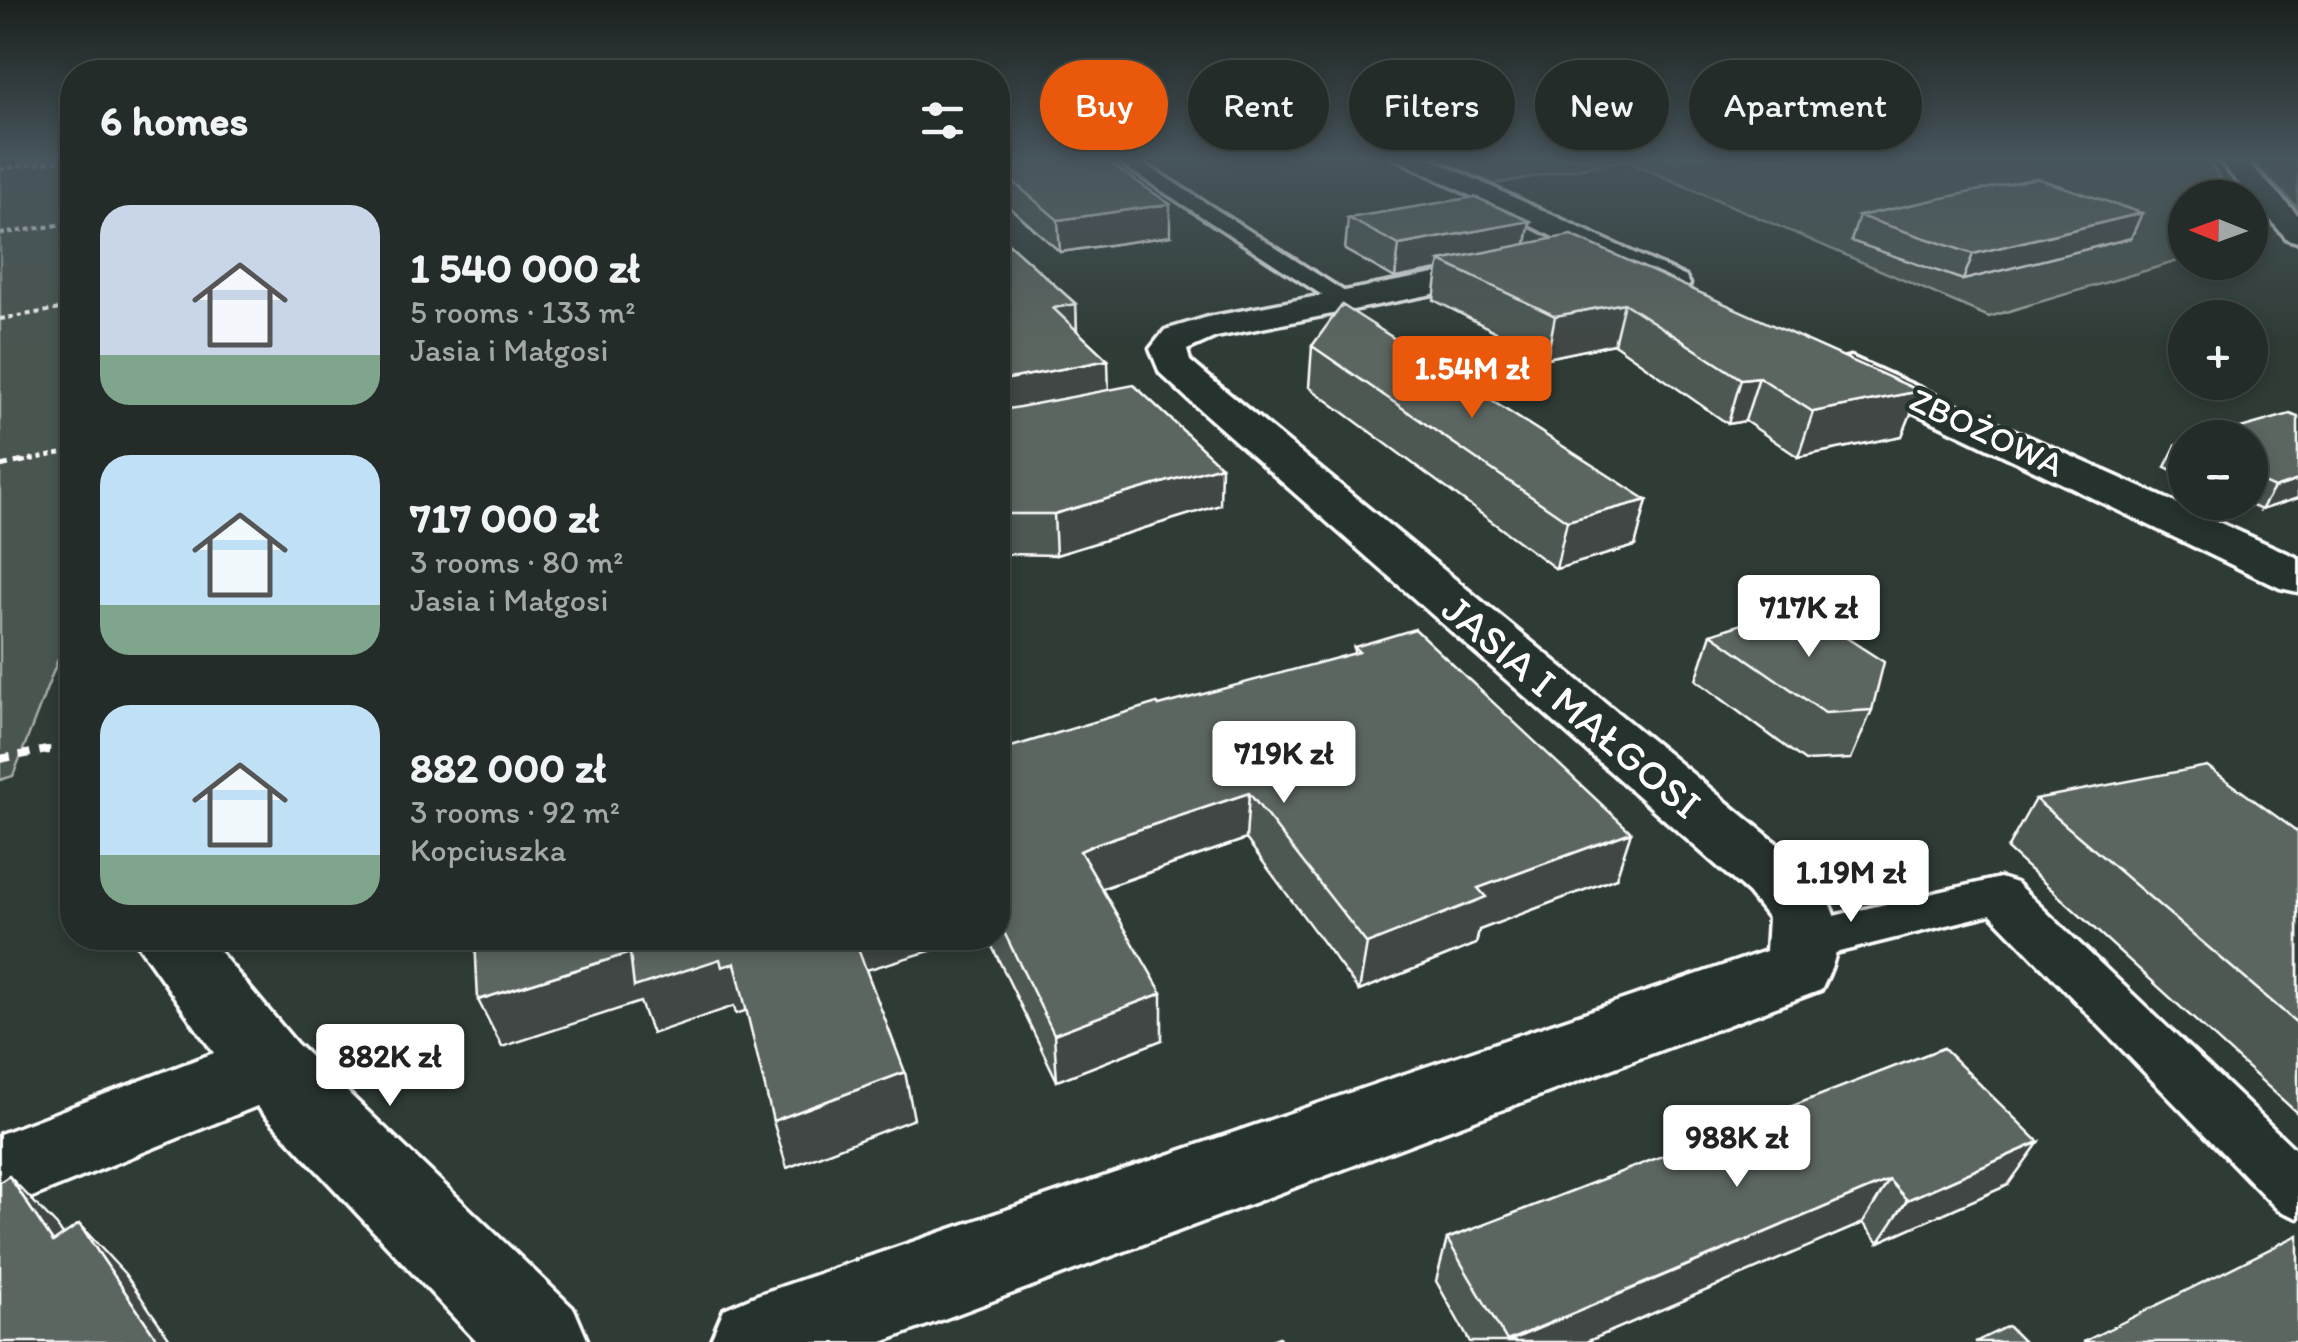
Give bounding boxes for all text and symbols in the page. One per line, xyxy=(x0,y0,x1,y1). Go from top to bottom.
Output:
chip: Buy xyxy=(1040,60,1168,150)
chip: Rent xyxy=(1188,60,1329,150)
chip: Filters xyxy=(1349,60,1515,150)
chip: New xyxy=(1535,60,1669,150)
chip: Apartment xyxy=(1689,60,1922,150)
icon: filters xyxy=(915,93,970,148)
text: 6 homes xyxy=(100,95,248,146)
north arrow xyxy=(2168,180,2268,280)
map controls xyxy=(2168,180,2268,520)
text: 1 540 000 zł xyxy=(410,242,640,293)
icon: home xyxy=(180,245,300,365)
text: 5 rooms · 133 m² xyxy=(410,293,635,331)
button: + xyxy=(2168,300,2268,400)
text: Jasia i Małgosi xyxy=(410,331,608,369)
pin: 1.54M zł xyxy=(1369,336,1575,421)
text: 1.54M zł xyxy=(1414,349,1530,387)
street label: ZBOŻOWA xyxy=(1903,378,2071,486)
button: − xyxy=(2168,420,2268,520)
text: 717 000 zł xyxy=(410,492,599,543)
icon: home xyxy=(180,495,300,615)
text: 3 rooms · 80 m² xyxy=(410,543,624,581)
pin: 717K zł xyxy=(1717,575,1901,660)
text: Jasia i Małgosi xyxy=(410,581,608,619)
street label: JASIA I MAŁGOSI xyxy=(1432,583,1712,829)
text: 717K zł xyxy=(1760,588,1858,626)
pin: 719K zł xyxy=(1192,721,1376,806)
text: 719K zł xyxy=(1234,734,1334,772)
text: 882 000 zł xyxy=(410,742,606,793)
icon: home xyxy=(180,745,300,865)
text: 3 rooms · 92 m² xyxy=(410,793,620,831)
text: Kopciuszka xyxy=(410,831,566,869)
pin: 1.19M zł xyxy=(1748,840,1954,925)
text: 1.19M zł xyxy=(1796,853,1906,891)
pin: 882K zł xyxy=(298,1024,482,1109)
text: 882K zł xyxy=(338,1037,442,1075)
pin: 988K zł xyxy=(1645,1105,1829,1190)
text: 988K zł xyxy=(1685,1118,1789,1156)

